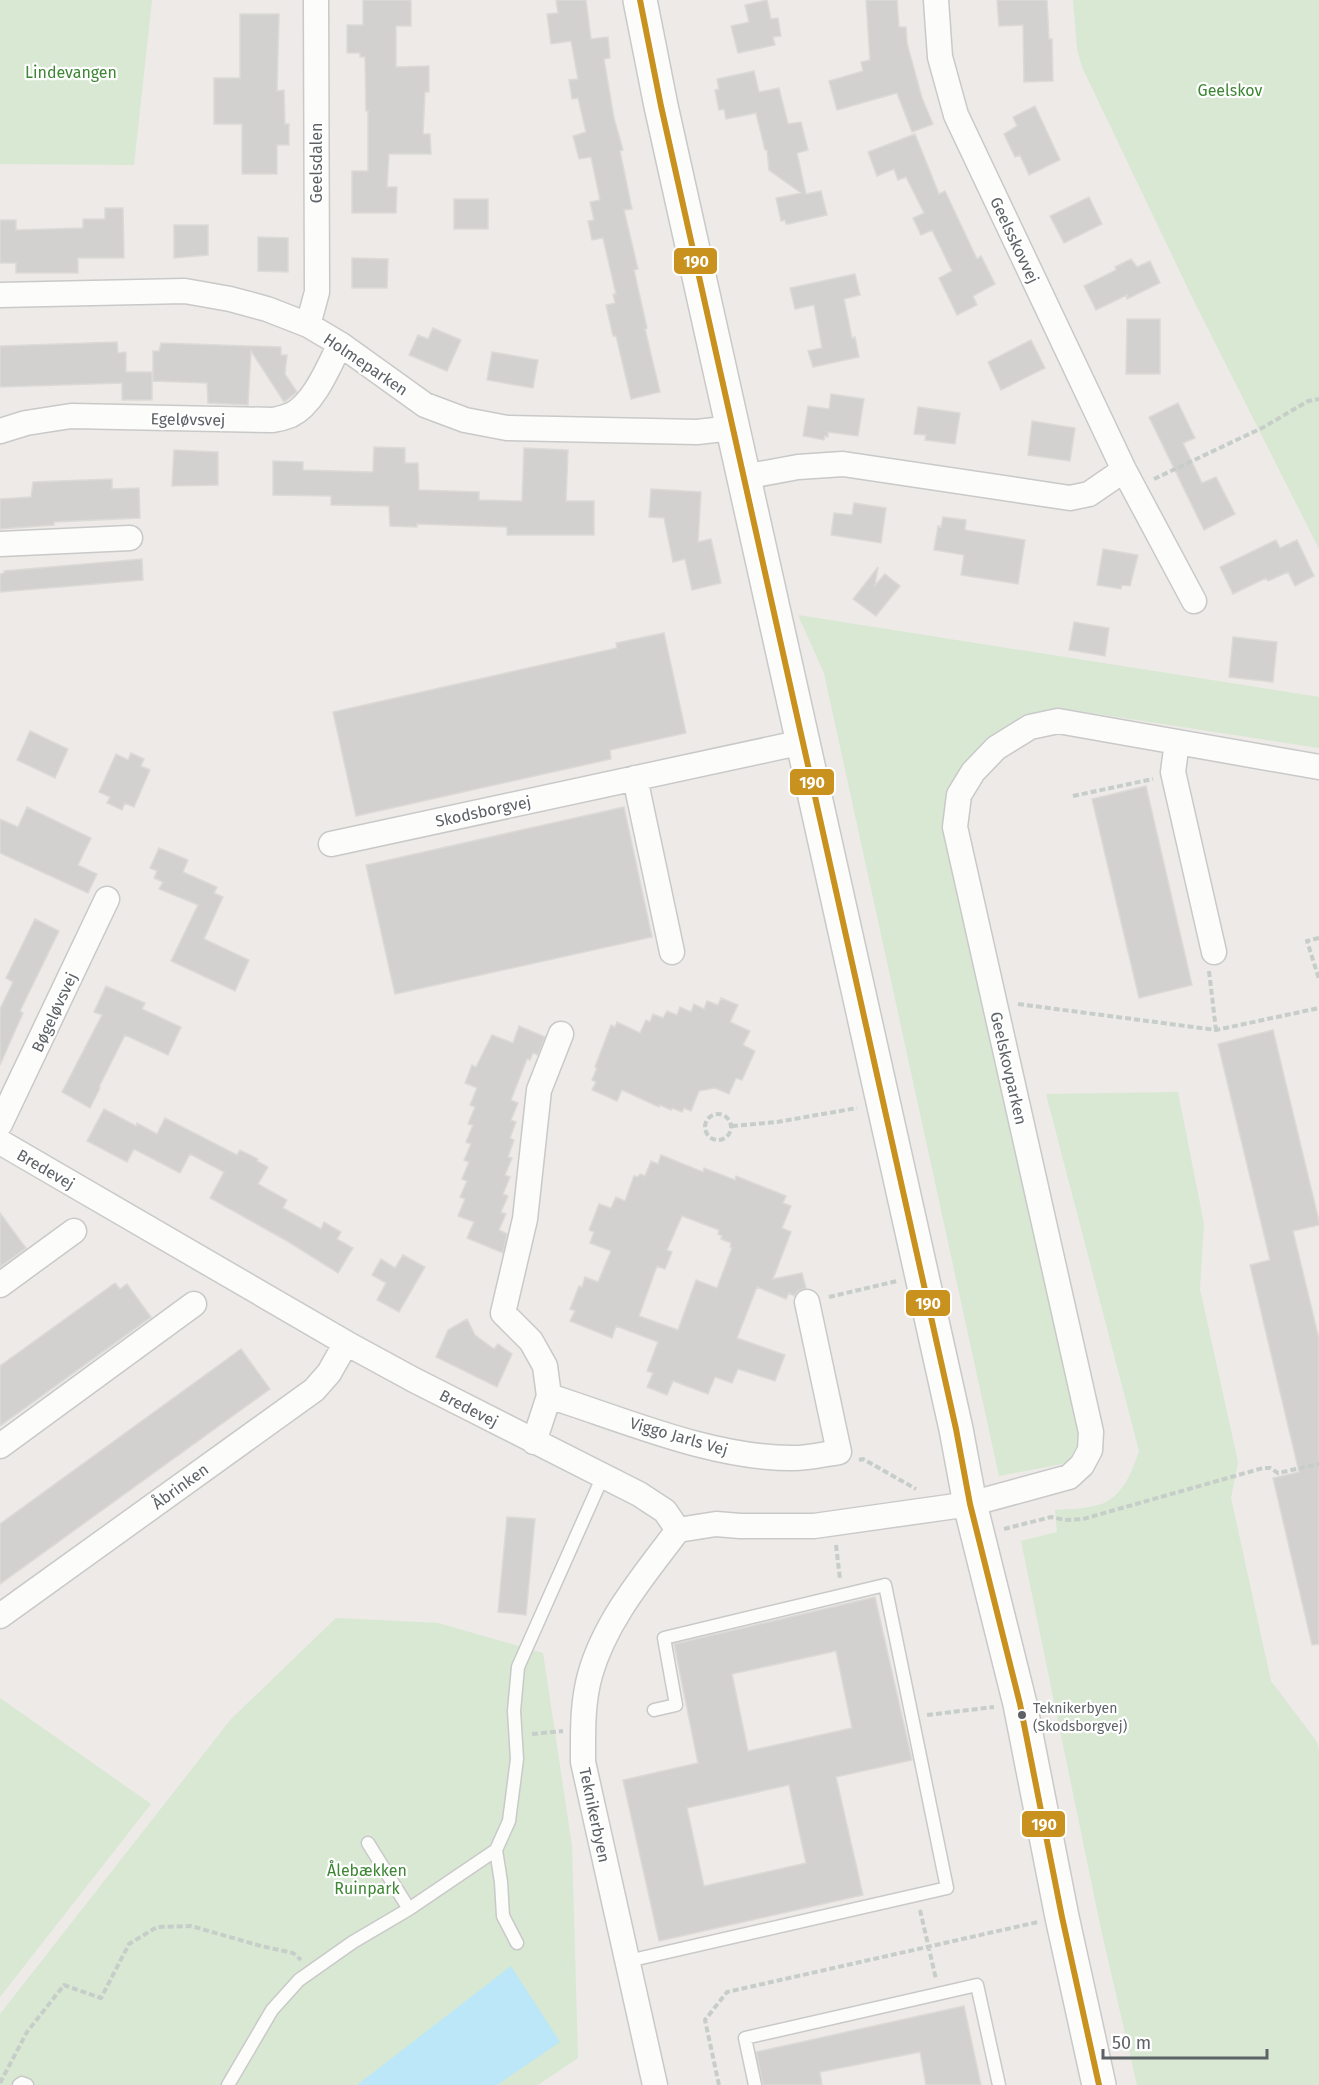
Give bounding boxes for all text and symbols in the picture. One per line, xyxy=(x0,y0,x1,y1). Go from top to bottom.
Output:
park label: Lindevangen xyxy=(25,63,117,82)
park label: Geelskov xyxy=(1198,81,1263,100)
street label: Geelsdalen xyxy=(307,123,326,203)
street label: Geelsskovvej xyxy=(986,194,1043,286)
line badge: 190 xyxy=(673,247,718,275)
text: 190 xyxy=(683,252,709,271)
street label: Holmeparken xyxy=(320,329,412,400)
street label: Egeløvsvej xyxy=(150,409,226,430)
line badge: 190 xyxy=(789,768,835,796)
text: 190 xyxy=(799,773,825,792)
street label: Skodsborgvej xyxy=(434,792,533,831)
street label: Bøgeløvsvej xyxy=(28,969,81,1055)
street label: Geelskovparken xyxy=(986,1010,1031,1126)
street label: Bredevej xyxy=(14,1145,78,1194)
line badge: 190 xyxy=(905,1289,951,1317)
text: 190 xyxy=(915,1294,941,1313)
street label: Bredevej xyxy=(436,1386,501,1431)
street label: Viggo Jarls Vej xyxy=(628,1413,730,1460)
street label: Åbrinken xyxy=(148,1459,212,1513)
place label: Teknikerbyen (Skodsborgvej) xyxy=(1033,1700,1127,1735)
marker: Teknikerbyen (Skodsborgvej) xyxy=(1016,1709,1028,1721)
street label: Teknikerbyen xyxy=(575,1766,614,1864)
line badge: 190 xyxy=(1021,1810,1066,1838)
text: 190 xyxy=(1031,1815,1057,1834)
park label: Ålebækken Ruinpark xyxy=(327,1860,407,1898)
scale bar xyxy=(1103,2022,1266,2060)
text: 50 m xyxy=(1112,2032,1151,2054)

